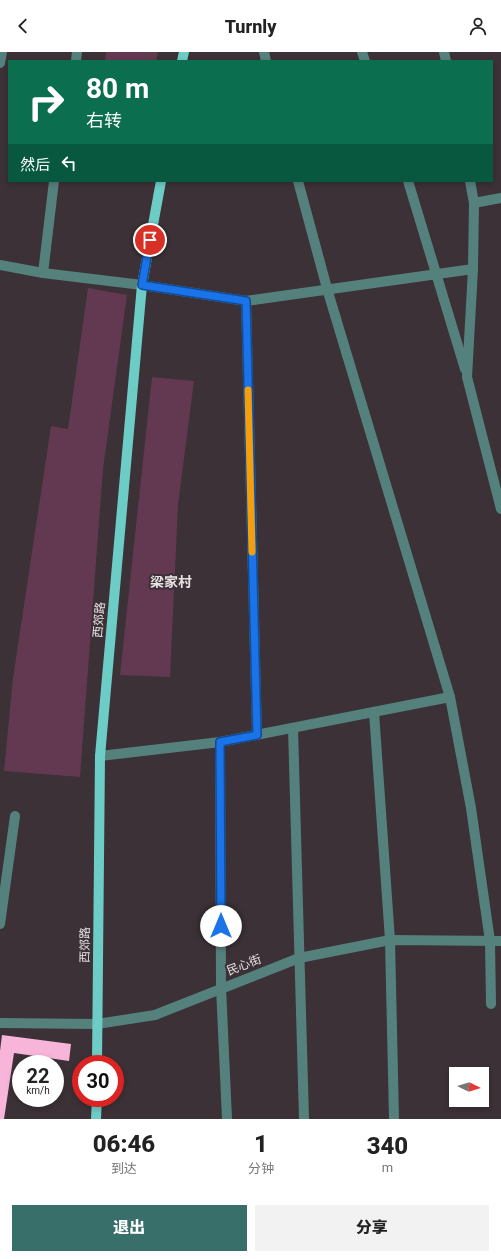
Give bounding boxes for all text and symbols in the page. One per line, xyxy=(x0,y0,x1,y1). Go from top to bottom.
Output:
icon: back xyxy=(12,15,34,37)
icon: person xyxy=(467,15,489,37)
text: Turnly xyxy=(225,16,276,37)
text: 80 m xyxy=(86,72,149,105)
icon: right xyxy=(20,76,72,128)
text: 右转 xyxy=(86,110,122,131)
icon: left xyxy=(58,152,80,174)
text: 然后 xyxy=(20,156,50,174)
pin xyxy=(133,223,167,257)
icon: arrive xyxy=(139,229,161,251)
district label: 梁家村 xyxy=(150,574,192,590)
street label: 西郊路 xyxy=(90,601,108,639)
position arrow xyxy=(200,905,242,947)
street label: 西郊路 xyxy=(78,927,92,963)
street label: 民心街 xyxy=(225,952,263,978)
speed limit sign: 30 xyxy=(72,1055,124,1107)
text: 22 xyxy=(27,1064,49,1088)
north arrow xyxy=(449,1067,489,1107)
map controls xyxy=(449,1067,489,1107)
text: km/h xyxy=(26,1085,50,1096)
text: 06:46 xyxy=(93,1130,155,1158)
text: 1 xyxy=(254,1130,268,1158)
text: 340 xyxy=(367,1132,408,1160)
text: m xyxy=(382,1160,393,1175)
text: 到达 xyxy=(111,1161,137,1176)
text: 分钟 xyxy=(248,1161,274,1176)
button: 退出 xyxy=(12,1205,247,1251)
button: 分享 xyxy=(255,1205,489,1251)

